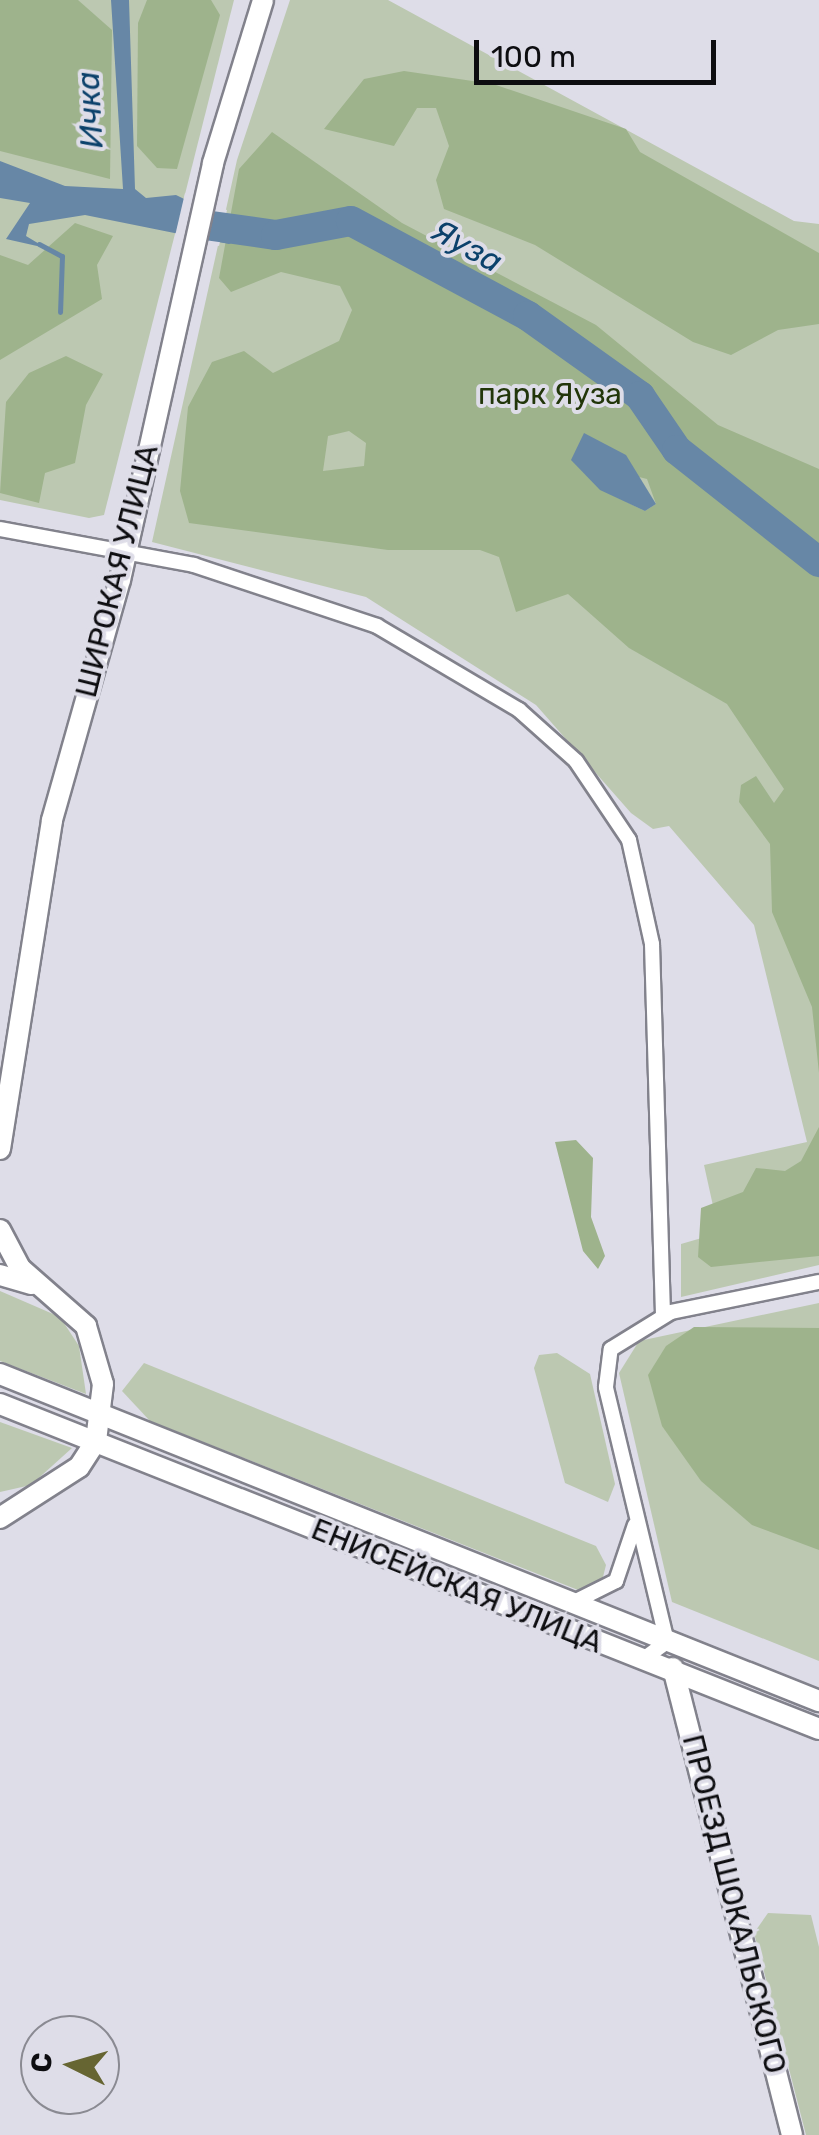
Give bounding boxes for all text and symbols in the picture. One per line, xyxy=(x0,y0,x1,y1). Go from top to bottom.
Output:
scale bar xyxy=(479,20,722,82)
text: 100 m xyxy=(491,39,576,75)
water label: Ичка xyxy=(69,70,111,150)
water label: Яуза xyxy=(425,211,509,281)
park label: парк Яуза xyxy=(478,376,622,412)
street label: ШИРОКАЯ УЛИЦА xyxy=(68,441,166,701)
street label: ЕНИСЕЙСКАЯ УЛИЦА xyxy=(306,1511,608,1661)
street label: ПРОЕЗД ШОКАЛЬСКОГО xyxy=(674,1731,794,2077)
north arrow xyxy=(20,2015,120,2115)
text: С xyxy=(24,2051,59,2074)

